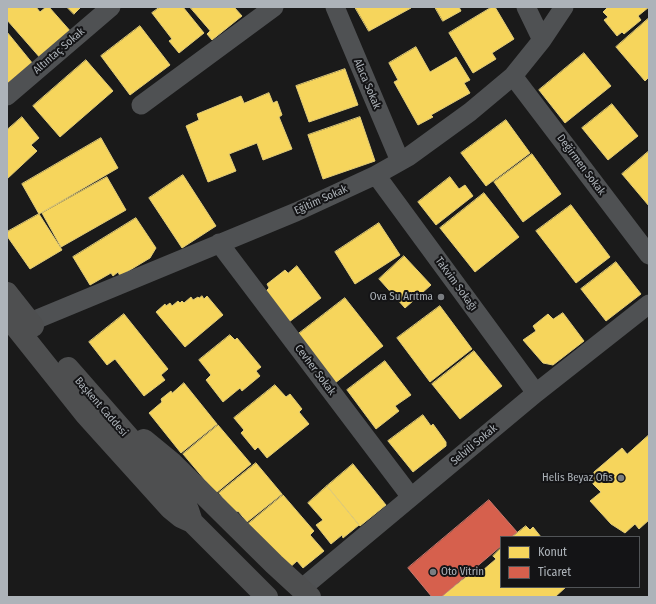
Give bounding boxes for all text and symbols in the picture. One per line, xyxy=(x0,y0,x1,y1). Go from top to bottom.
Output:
street label: Altıntaç Sokak xyxy=(31,25,87,77)
street label: Alaca Sokak xyxy=(351,57,383,111)
street label: Değirmen Sokak xyxy=(554,132,608,198)
street label: Eğitim Sokak xyxy=(292,182,350,218)
street label: Takvim Sokağı xyxy=(432,255,480,313)
place label: Ova Su Arıtma xyxy=(370,290,433,304)
marker: Ova Su Arıtma xyxy=(436,292,446,302)
street label: Cevher Sokak xyxy=(292,342,338,398)
street label: Başkent Caddesi xyxy=(72,375,130,439)
street label: Selvili Sokak xyxy=(448,422,500,468)
place label: Helis Beyaz Ofis xyxy=(542,471,613,485)
marker: Helis Beyaz Ofis xyxy=(616,473,626,483)
legend xyxy=(500,536,640,588)
text: Konut xyxy=(538,545,567,559)
place label: Oto Vitrin xyxy=(441,565,484,579)
text: Ticaret xyxy=(538,565,571,579)
marker: Oto Vitrin xyxy=(428,567,438,577)

